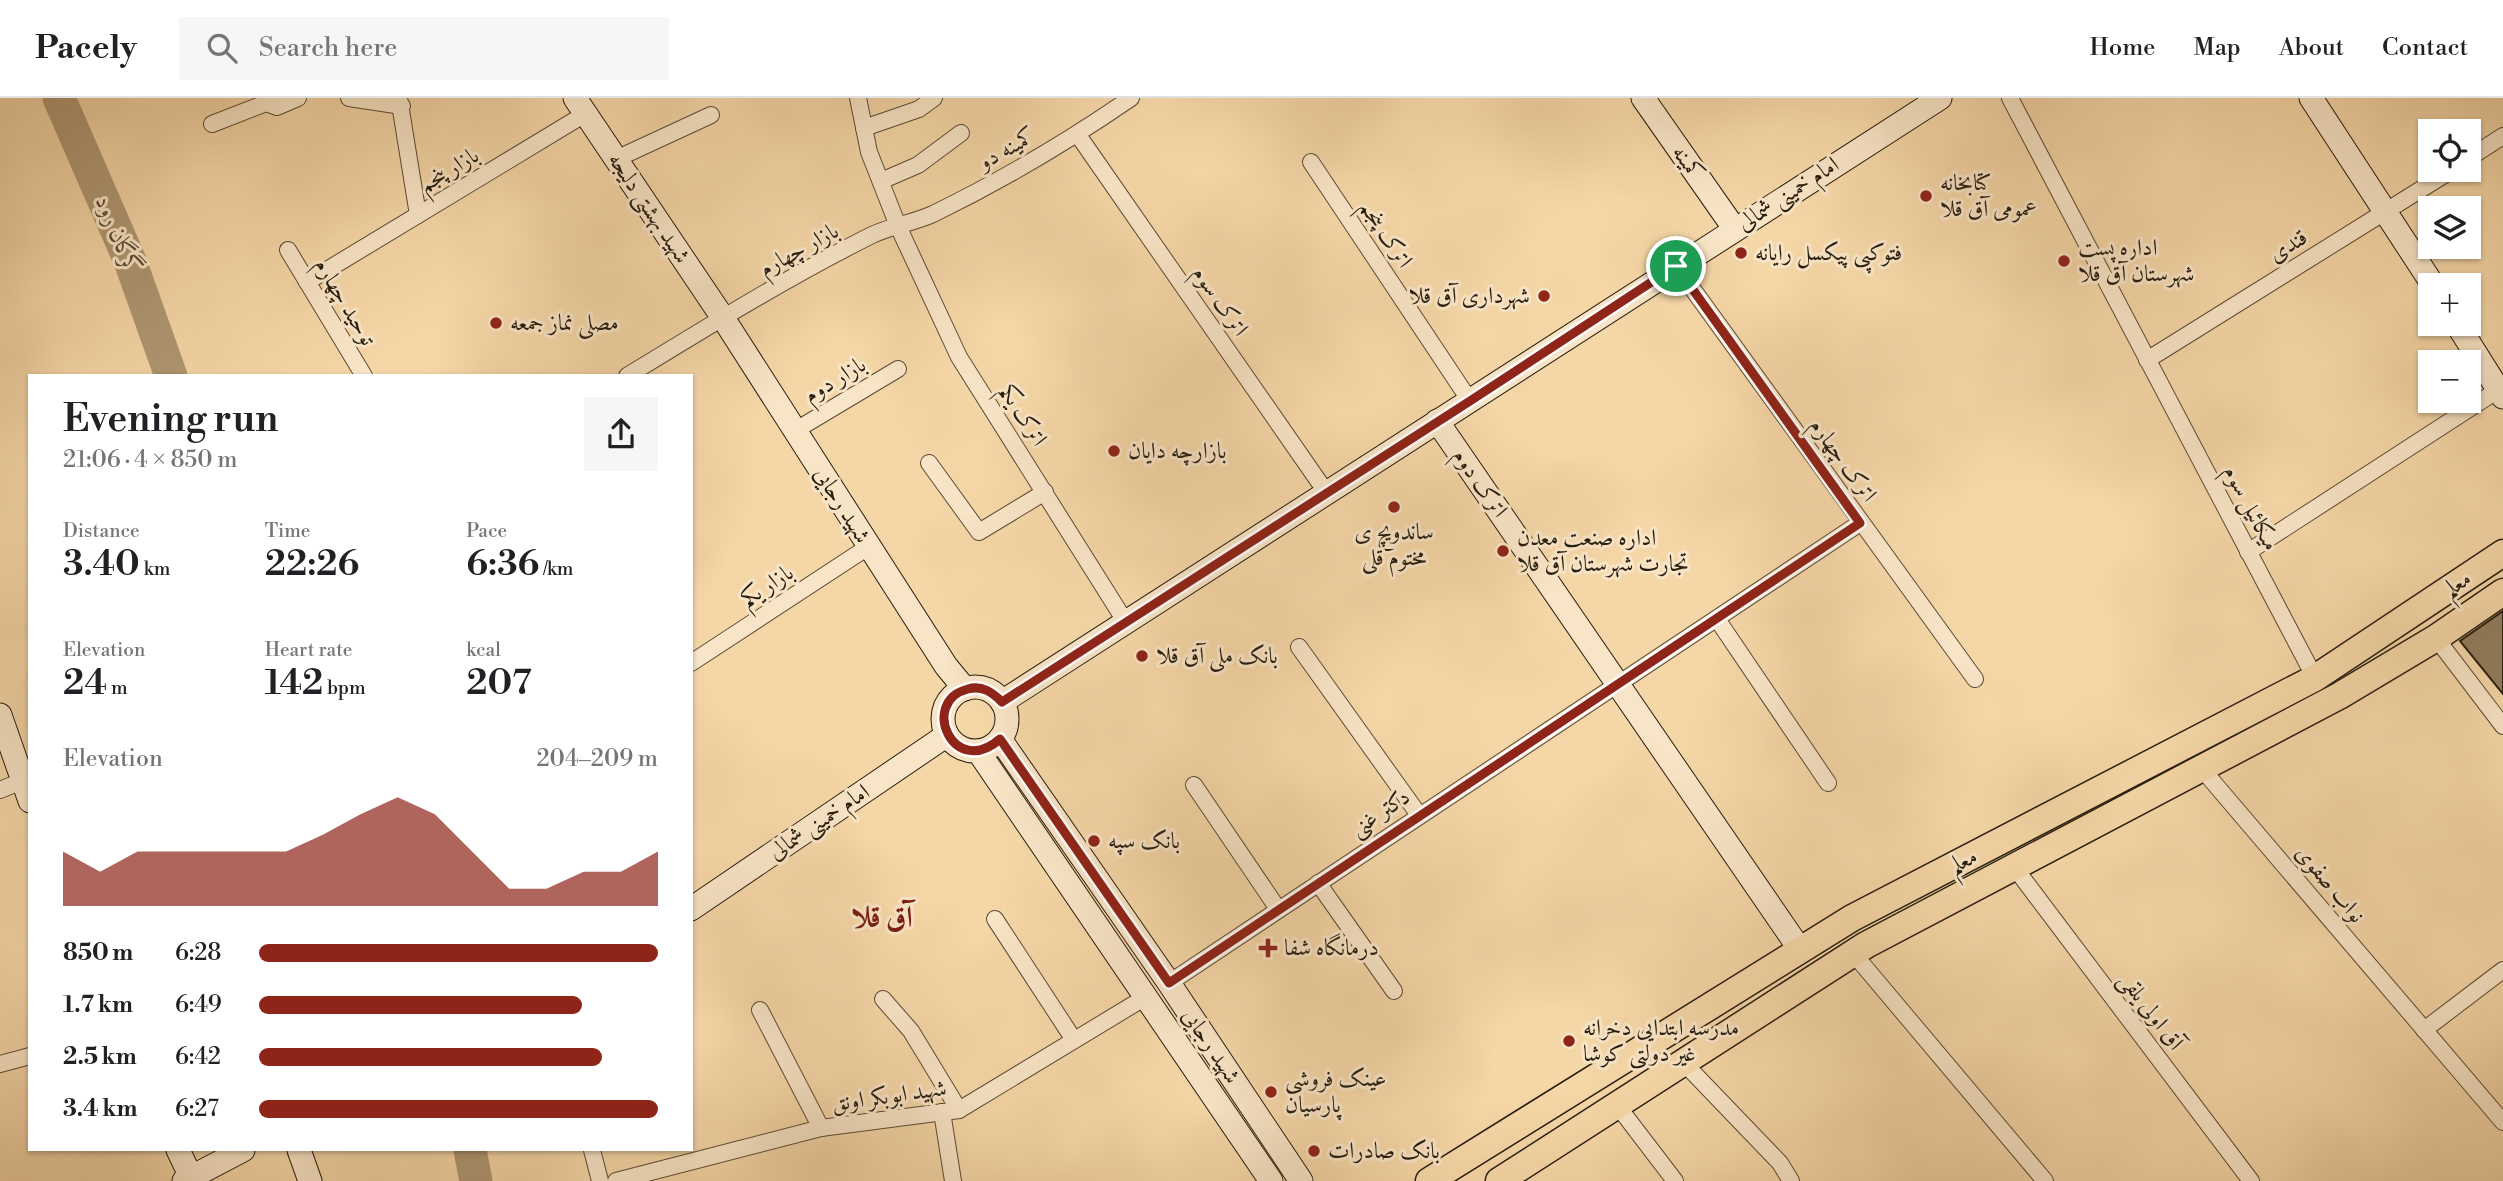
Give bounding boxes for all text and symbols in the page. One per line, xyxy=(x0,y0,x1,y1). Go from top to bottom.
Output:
search box xyxy=(179,17,669,80)
text: Pacely xyxy=(35,28,137,69)
icon: search xyxy=(203,29,241,67)
text: Search here xyxy=(259,32,397,64)
text: Home xyxy=(2090,33,2155,63)
text: Map xyxy=(2193,33,2241,63)
text: About xyxy=(2279,33,2344,63)
text: Contact xyxy=(2382,33,2468,63)
map controls xyxy=(2418,119,2481,413)
button: locate xyxy=(2418,119,2481,182)
street label: کمینه دو xyxy=(972,122,1041,177)
street label: کمینه xyxy=(1666,140,1710,186)
street label: بازار پنجم xyxy=(414,141,488,205)
street label: شهید بهشتی دلیجه xyxy=(601,147,696,269)
street label: امام خمینی شمالی xyxy=(1732,151,1847,242)
place label: کتابخانه عمومی آق قلا xyxy=(1940,169,2037,223)
marker: کتابخانه عمومی آق قلا xyxy=(1918,188,1934,204)
water label: گرگان رود xyxy=(88,191,150,281)
street label: اترک پنجم xyxy=(1347,195,1419,277)
button: layers xyxy=(2418,196,2481,259)
street label: بازار چهارم xyxy=(754,217,846,288)
street label: قندی xyxy=(2263,223,2313,269)
place label: اداره پست شهرستان آق قلا xyxy=(2078,234,2194,288)
pin xyxy=(1646,236,1706,296)
place label: فتوکپی پیکسل رایانه xyxy=(1755,239,1902,274)
marker: فتوکپی پیکسل رایانه xyxy=(1733,245,1749,261)
icon: arrive xyxy=(1657,247,1695,285)
street label: توحید چهارم xyxy=(304,253,382,354)
marker: اداره پست شهرستان آق قلا xyxy=(2056,253,2072,269)
street label: اترک سوم xyxy=(1182,260,1254,344)
button: + xyxy=(2418,273,2481,336)
place label: شهرداری آق قلا xyxy=(1409,282,1530,310)
marker: شهرداری آق قلا xyxy=(1536,288,1552,304)
place label: مصلی نماز جمعه xyxy=(510,309,619,340)
marker: مصلی نماز جمعه xyxy=(488,315,504,331)
button: − xyxy=(2418,350,2481,413)
street label: بازار دوم xyxy=(799,351,874,414)
street label: اترک یکم xyxy=(987,379,1053,455)
text: Evening run xyxy=(63,396,278,443)
button: share xyxy=(584,397,658,471)
street label: اترک چهارم xyxy=(1799,413,1883,510)
place label: بازارچه دایان xyxy=(1128,437,1227,466)
marker: بازارچه دایان xyxy=(1106,443,1122,459)
street label: اترک دوم xyxy=(1442,443,1514,526)
text: 21:06 · 4 × 850 m xyxy=(63,446,237,474)
street label: میکائیل سوم xyxy=(2212,460,2285,558)
street label: شهید رجایی xyxy=(808,462,876,548)
marker: ساندویچ ی مختوم قلی xyxy=(1386,499,1402,515)
place label: ساندویچ ی مختوم قلی xyxy=(1354,518,1434,577)
text: Distance xyxy=(63,519,140,543)
text: Time xyxy=(265,519,310,543)
text: Pace xyxy=(466,519,507,543)
place label: اداره صنعت معدن تجارت شهرستان آق قلا xyxy=(1517,524,1689,578)
text: 3.40 xyxy=(63,543,140,586)
text: 22:26 xyxy=(265,543,359,586)
text: 6:36 xyxy=(466,543,539,586)
marker: اداره صنعت معدن تجارت شهرستان آق قلا xyxy=(1495,543,1511,559)
text: km xyxy=(140,557,170,581)
text: /km xyxy=(539,557,573,581)
street label: بازار یکم xyxy=(735,558,803,619)
street label: معلم xyxy=(2437,564,2481,610)
text: Elevation xyxy=(63,638,145,662)
text: Heart rate xyxy=(265,638,352,662)
text: kcal xyxy=(466,638,501,662)
place label: بانک ملی آق قلا xyxy=(1156,642,1278,673)
marker: بانک ملی آق قلا xyxy=(1134,648,1150,664)
text: 24 xyxy=(63,662,107,705)
text: 142 xyxy=(265,662,323,705)
text: 207 xyxy=(466,662,532,705)
text: m xyxy=(107,676,128,700)
text: bpm xyxy=(323,676,366,700)
text: Elevation xyxy=(63,745,163,773)
text: 204–209 m xyxy=(536,745,658,773)
street label: امام خمینی شمالی xyxy=(763,778,878,870)
street label: دکتر غنی xyxy=(1345,783,1416,844)
place label: بانک سپه xyxy=(1108,827,1180,856)
marker: بانک سپه xyxy=(1086,833,1102,849)
street label: نواب صفوی xyxy=(2289,839,2371,929)
street label: معلم xyxy=(1944,842,1986,887)
district label: آق قلا xyxy=(851,899,916,937)
place label: درمانگاه شفا xyxy=(1284,933,1379,962)
marker: درمانگاه شفا xyxy=(1258,938,1278,958)
text: 850 m xyxy=(63,939,133,967)
text: 6:28 xyxy=(175,939,221,967)
street label: آق اولی یلقی xyxy=(2111,966,2191,1059)
text: 1.7 km xyxy=(63,991,133,1019)
text: 6:49 xyxy=(175,991,222,1019)
street label: شهید رجایی xyxy=(1176,1003,1246,1089)
place label: مدرسه ابتدایی دخرانه غیر دولتی کوشا xyxy=(1583,1014,1739,1069)
marker: مدرسه ابتدایی دخرانه غیر دولتی کوشا xyxy=(1561,1033,1577,1049)
text: 2.5 km xyxy=(63,1043,137,1071)
text: 6:42 xyxy=(175,1043,221,1071)
place label: عینک فروشی پارسیان xyxy=(1285,1065,1387,1121)
street label: شهید ابوبکر اونق xyxy=(830,1074,948,1118)
marker: عینک فروشی پارسیان xyxy=(1263,1084,1279,1100)
text: 3.4 km xyxy=(63,1095,137,1123)
text: 6:27 xyxy=(175,1095,219,1123)
place label: بانک صادرات xyxy=(1328,1137,1440,1165)
marker: بانک صادرات xyxy=(1306,1143,1322,1159)

